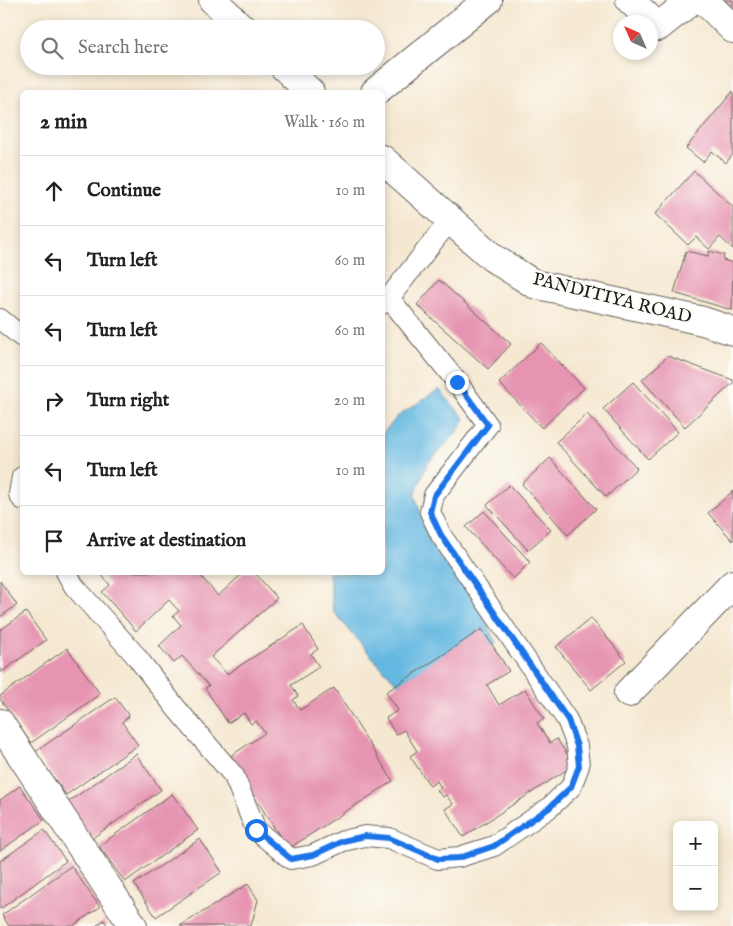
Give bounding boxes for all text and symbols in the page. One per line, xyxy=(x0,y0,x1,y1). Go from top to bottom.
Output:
north arrow xyxy=(613,15,658,60)
search box xyxy=(20,20,385,75)
icon: search xyxy=(38,34,66,62)
text: Search here xyxy=(78,36,169,60)
text: 2 min xyxy=(40,109,87,136)
text: Walk · 160 m xyxy=(284,113,365,133)
icon: ahead xyxy=(40,177,68,205)
text: Continue xyxy=(87,179,161,203)
text: 10 m xyxy=(335,181,365,201)
icon: left xyxy=(40,247,68,275)
text: Turn left xyxy=(87,249,158,273)
text: 60 m xyxy=(335,251,365,271)
street label: PANDITIYA ROAD xyxy=(530,268,694,330)
icon: left xyxy=(40,317,68,345)
text: Turn left xyxy=(87,319,158,343)
text: 60 m xyxy=(335,321,365,341)
route end xyxy=(446,371,469,394)
icon: right xyxy=(40,387,68,415)
text: Turn right xyxy=(87,389,169,413)
text: 20 m xyxy=(334,391,365,411)
icon: left xyxy=(40,457,68,485)
text: Turn left xyxy=(87,459,158,483)
text: 10 m xyxy=(335,461,365,481)
icon: arrive xyxy=(40,527,68,555)
text: Arrive at destination xyxy=(87,529,246,553)
route start xyxy=(245,819,268,842)
map controls xyxy=(673,821,718,911)
button: + xyxy=(673,821,718,866)
button: − xyxy=(673,866,718,911)

